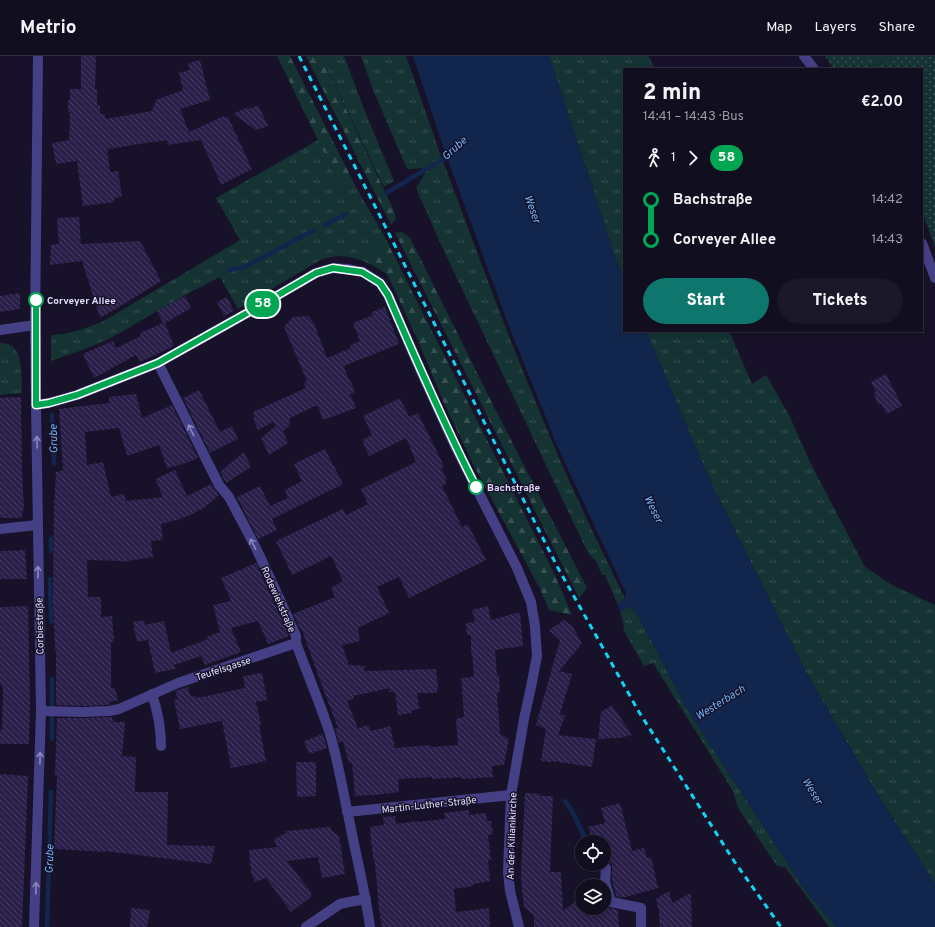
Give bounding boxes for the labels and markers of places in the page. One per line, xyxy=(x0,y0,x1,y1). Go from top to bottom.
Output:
marker: Corveyer Allee xyxy=(28,292,44,308)
place label: Corveyer Allee xyxy=(47,295,116,308)
marker: Bachstraße xyxy=(468,479,484,495)
place label: Bachstraße xyxy=(487,482,541,495)

